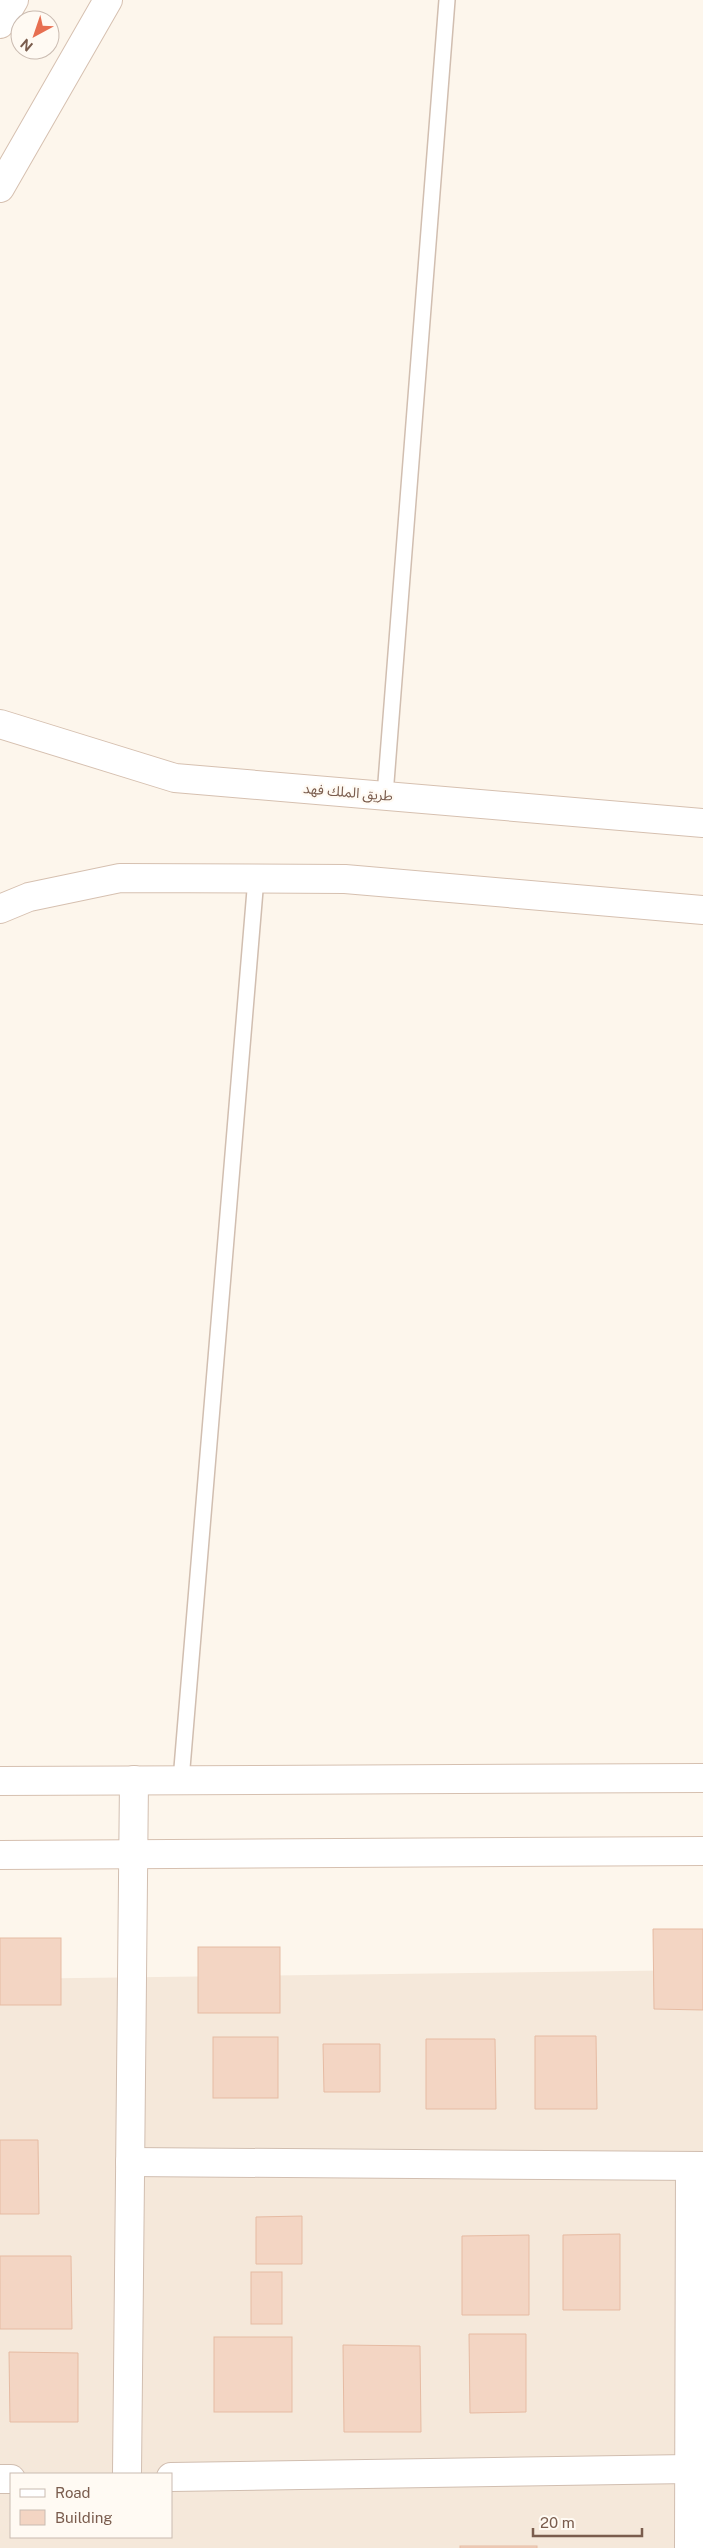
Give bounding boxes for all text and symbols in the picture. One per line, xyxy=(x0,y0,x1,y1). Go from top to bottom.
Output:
north arrow xyxy=(10,10,60,60)
text: N xyxy=(17,35,36,55)
street label: طريق الملك فهد xyxy=(302,780,393,806)
legend xyxy=(10,2473,172,2538)
text: Road xyxy=(55,2484,91,2501)
scale bar xyxy=(533,2506,642,2538)
text: Building xyxy=(55,2509,113,2526)
text: 20 m xyxy=(540,2514,575,2531)

